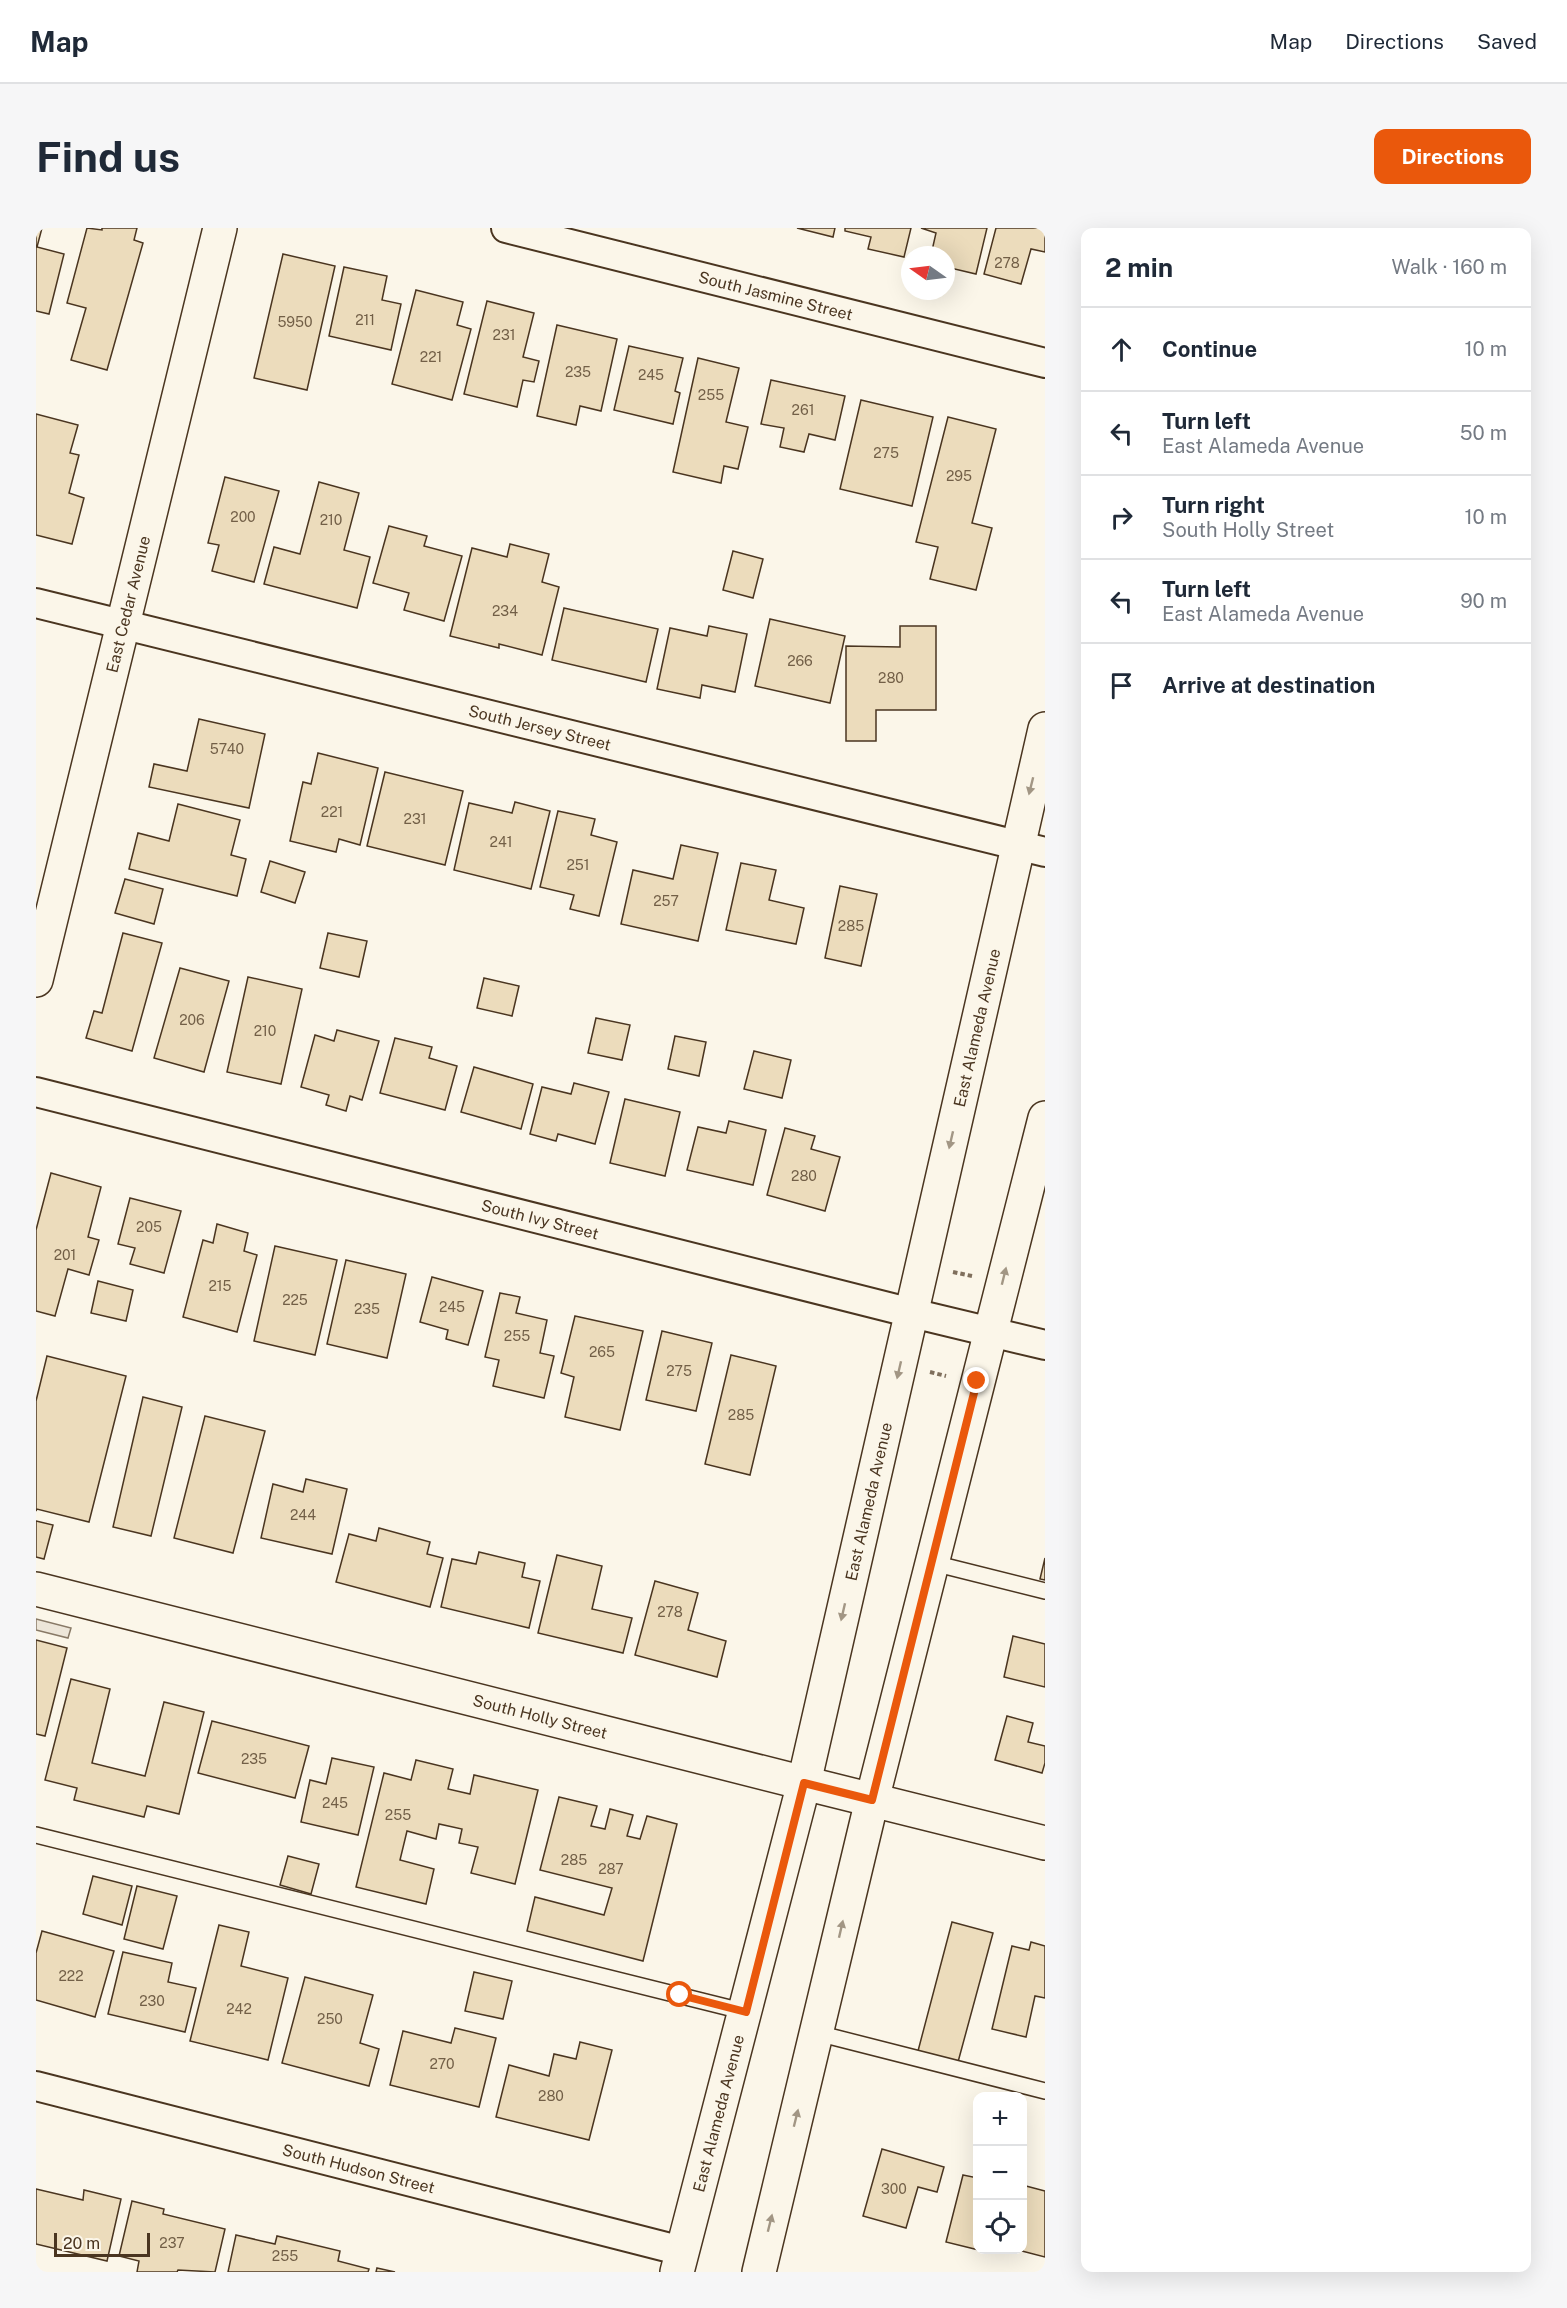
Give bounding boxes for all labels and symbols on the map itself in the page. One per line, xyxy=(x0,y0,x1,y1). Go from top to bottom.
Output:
north arrow xyxy=(901,246,955,300)
house number: 278 xyxy=(994,255,1020,271)
street label: South Jasmine Street xyxy=(696,268,855,324)
house number: 211 xyxy=(355,312,375,328)
house number: 5950 xyxy=(277,314,313,330)
house number: 231 xyxy=(493,327,515,343)
house number: 221 xyxy=(420,349,442,365)
house number: 235 xyxy=(565,364,591,380)
house number: 245 xyxy=(638,367,664,383)
house number: 255 xyxy=(698,387,724,403)
house number: 261 xyxy=(792,402,814,418)
house number: 275 xyxy=(873,445,899,461)
house number: 295 xyxy=(946,468,972,484)
house number: 200 xyxy=(230,509,256,525)
house number: 210 xyxy=(320,512,342,528)
street label: East Cedar Avenue xyxy=(103,534,154,675)
house number: 234 xyxy=(492,603,518,619)
house number: 266 xyxy=(787,653,813,669)
house number: 280 xyxy=(878,670,904,686)
street label: South Jersey Street xyxy=(467,701,613,755)
house number: 5740 xyxy=(210,741,244,757)
one-way arrow xyxy=(1026,777,1035,795)
house number: 221 xyxy=(321,804,343,820)
house number: 231 xyxy=(404,811,426,827)
house number: 241 xyxy=(490,834,512,850)
house number: 251 xyxy=(566,857,590,873)
house number: 257 xyxy=(653,893,679,909)
house number: 285 xyxy=(838,918,864,934)
street label: East Alameda Avenue xyxy=(950,947,1004,1109)
house number: 206 xyxy=(179,1012,205,1028)
house number: 210 xyxy=(254,1023,276,1039)
one-way arrow xyxy=(946,1131,955,1150)
house number: 280 xyxy=(791,1168,817,1184)
street label: South Ivy Street xyxy=(479,1196,601,1244)
house number: 205 xyxy=(136,1219,162,1235)
house number: 201 xyxy=(54,1247,76,1263)
one-way arrow xyxy=(1000,1267,1009,1285)
house number: 215 xyxy=(208,1278,232,1294)
house number: 225 xyxy=(282,1292,308,1308)
house number: 245 xyxy=(439,1299,465,1315)
house number: 235 xyxy=(354,1301,380,1317)
house number: 255 xyxy=(504,1328,530,1344)
house number: 265 xyxy=(589,1344,615,1360)
one-way arrow xyxy=(893,1361,903,1380)
house number: 275 xyxy=(666,1363,692,1379)
route end xyxy=(963,1367,989,1393)
house number: 285 xyxy=(728,1407,754,1423)
street label: East Alameda Avenue xyxy=(842,1421,896,1583)
house number: 244 xyxy=(290,1507,316,1523)
one-way arrow xyxy=(838,1603,847,1622)
house number: 278 xyxy=(657,1604,683,1620)
street label: South Holly Street xyxy=(471,1691,609,1743)
house number: 235 xyxy=(241,1751,267,1767)
house number: 245 xyxy=(322,1795,348,1811)
house number: 255 xyxy=(385,1807,411,1823)
house number: 285 xyxy=(561,1852,587,1868)
house number: 287 xyxy=(598,1861,624,1877)
one-way arrow xyxy=(837,1919,847,1938)
house number: 222 xyxy=(58,1968,84,1984)
route start xyxy=(666,1981,692,2007)
house number: 230 xyxy=(139,1993,165,2009)
house number: 242 xyxy=(226,2001,252,2017)
house number: 250 xyxy=(317,2011,343,2027)
street label: East Alameda Avenue xyxy=(689,2033,748,2194)
house number: 270 xyxy=(429,2056,455,2072)
house number: 280 xyxy=(538,2088,564,2104)
one-way arrow xyxy=(792,2109,802,2127)
street label: South Hudson Street xyxy=(280,2140,437,2197)
house number: 300 xyxy=(881,2181,907,2197)
one-way arrow xyxy=(766,2214,776,2233)
scale bar xyxy=(54,2230,150,2258)
house number: 237 xyxy=(159,2235,185,2251)
house number: 255 xyxy=(272,2248,298,2264)

